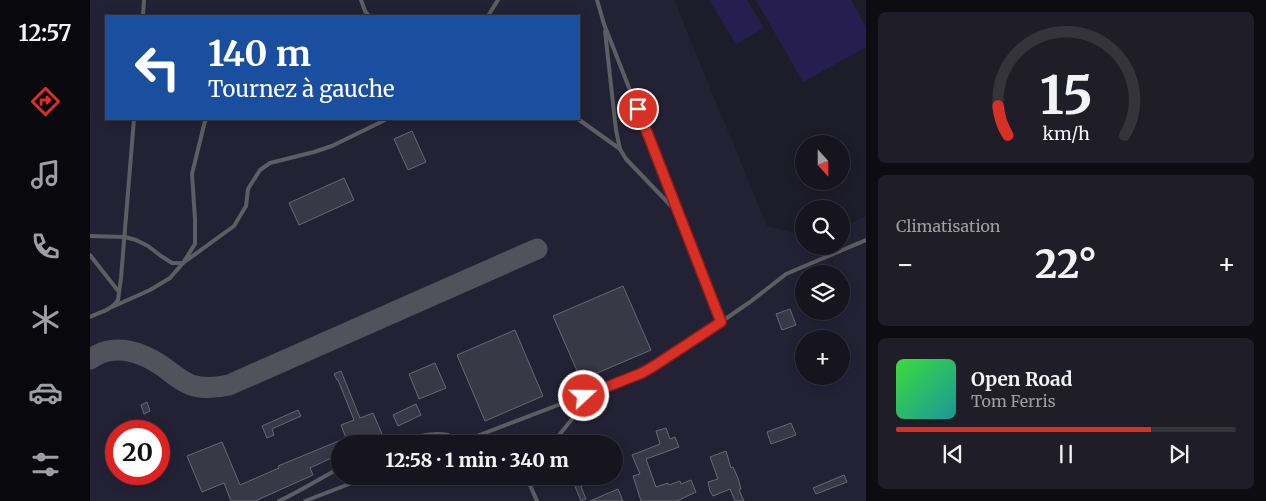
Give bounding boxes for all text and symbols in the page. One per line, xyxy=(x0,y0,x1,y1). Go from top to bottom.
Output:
text: 12:57 xyxy=(18,19,72,47)
text: 140 m xyxy=(208,32,311,76)
icon: left xyxy=(125,35,190,100)
text: 15 xyxy=(1039,63,1093,128)
text: Tournez à gauche xyxy=(208,75,395,103)
icon: directions xyxy=(28,84,63,119)
pin xyxy=(617,88,659,130)
icon: arrive xyxy=(624,95,652,123)
text: km/h xyxy=(1042,122,1090,145)
north arrow xyxy=(795,135,850,190)
map controls xyxy=(795,135,850,385)
icon: music xyxy=(28,157,63,192)
button: search xyxy=(795,200,850,255)
text: Climatisation xyxy=(896,216,1000,236)
icon: phone xyxy=(28,229,63,264)
text: 22° xyxy=(1035,241,1097,288)
text: − xyxy=(896,246,915,282)
text: + xyxy=(1217,246,1236,282)
button: layers xyxy=(795,265,850,320)
icon: climate xyxy=(28,302,63,337)
button: + xyxy=(795,330,850,385)
text: Open Road xyxy=(971,367,1073,391)
position arrow xyxy=(557,369,609,421)
icon: car xyxy=(28,375,63,410)
text: Tom Ferris xyxy=(971,391,1056,411)
speed limit sign: 20 xyxy=(105,420,170,485)
icon: previous xyxy=(939,440,967,468)
icon: pause xyxy=(1052,440,1080,468)
icon: next xyxy=(1165,440,1193,468)
icon: filters xyxy=(28,447,63,482)
text: 12:58 · 1 min · 340 m xyxy=(385,448,569,472)

